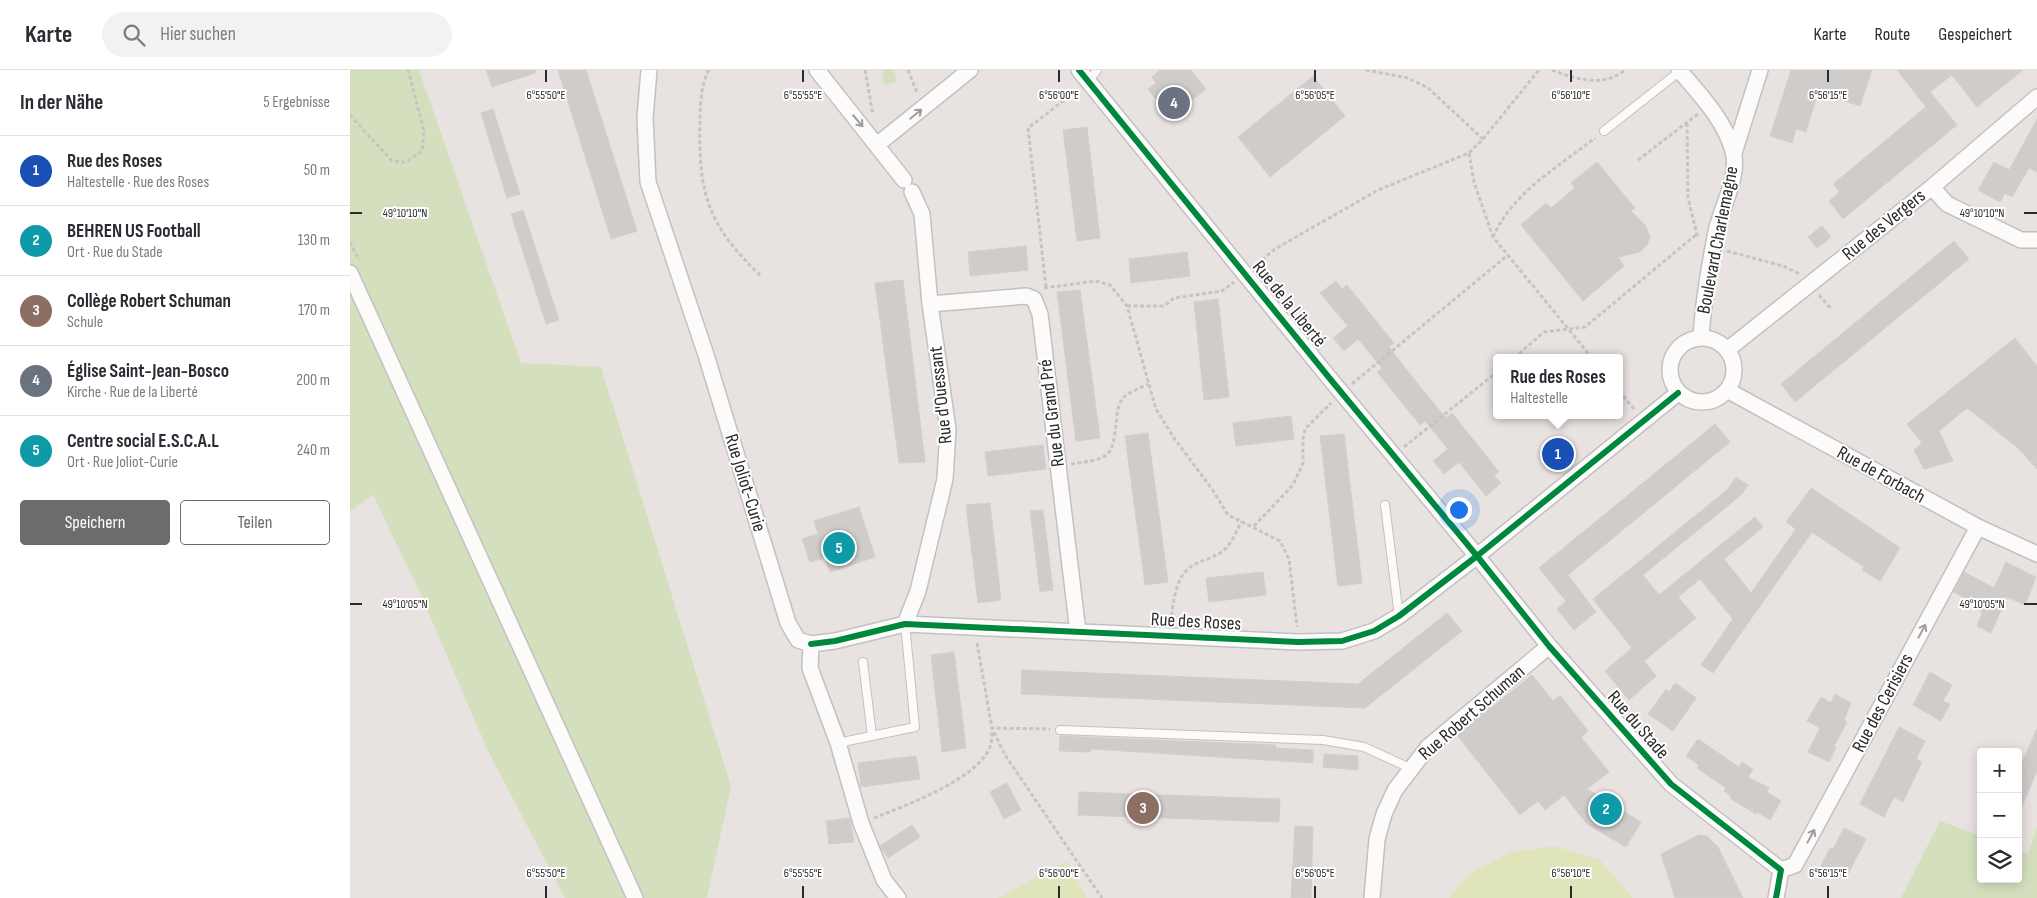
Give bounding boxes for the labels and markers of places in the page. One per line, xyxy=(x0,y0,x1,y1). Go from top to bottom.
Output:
pin: 4 xyxy=(1158,84,1190,122)
pin: 1 xyxy=(1542,435,1574,473)
pin: 5 xyxy=(823,529,855,567)
pin: 3 xyxy=(1127,789,1159,827)
pin: 2 xyxy=(1590,790,1622,828)

